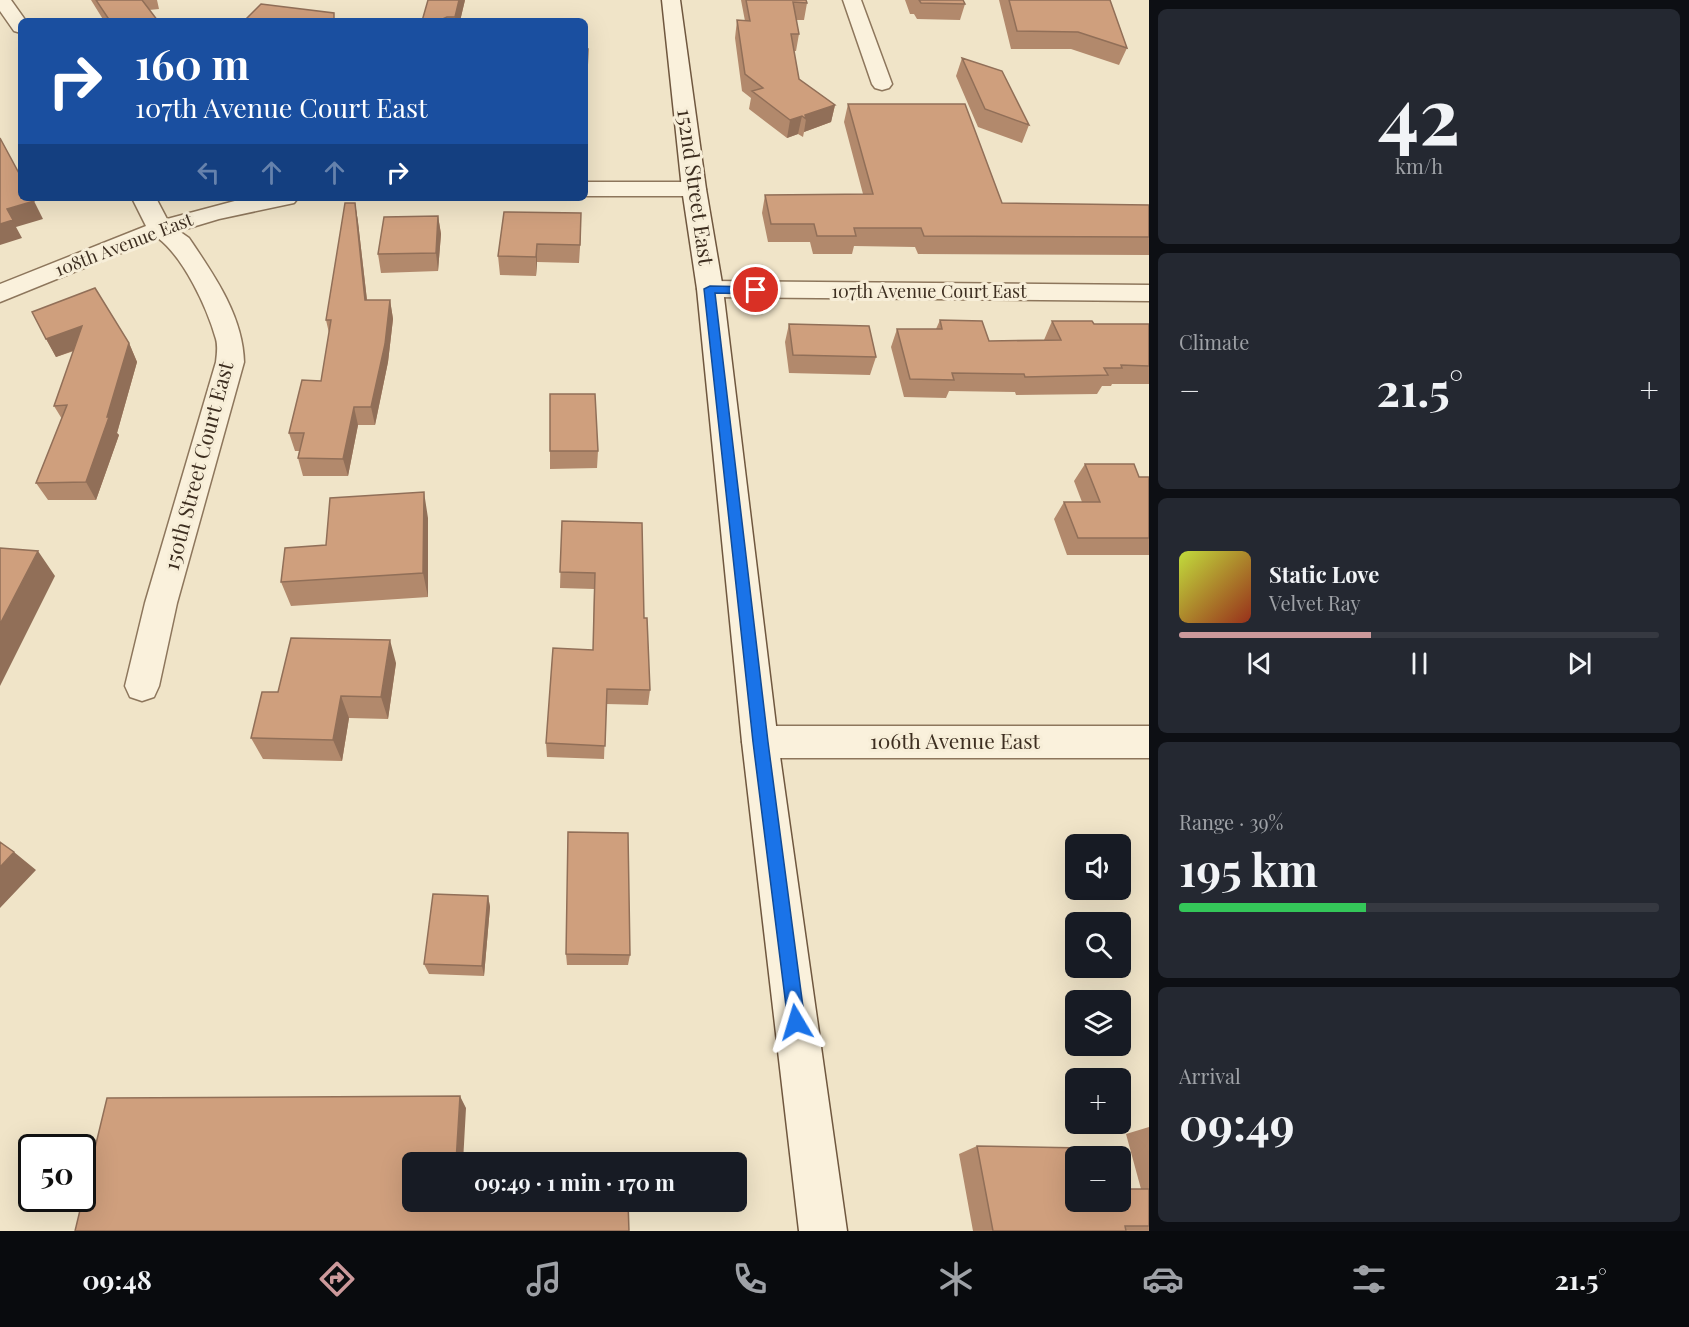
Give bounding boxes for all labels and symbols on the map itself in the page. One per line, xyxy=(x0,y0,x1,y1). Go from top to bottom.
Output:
street label: 152nd Street East xyxy=(672,107,722,267)
street label: 108th Avenue East xyxy=(51,207,197,281)
pin xyxy=(730,264,781,315)
street label: 107th Avenue Court East xyxy=(831,279,1027,303)
street label: 150th Street Court East xyxy=(156,357,239,573)
street label: 106th Avenue East xyxy=(870,726,1041,754)
position arrow xyxy=(764,990,828,1054)
speed limit sign: 50 xyxy=(18,1134,96,1212)

